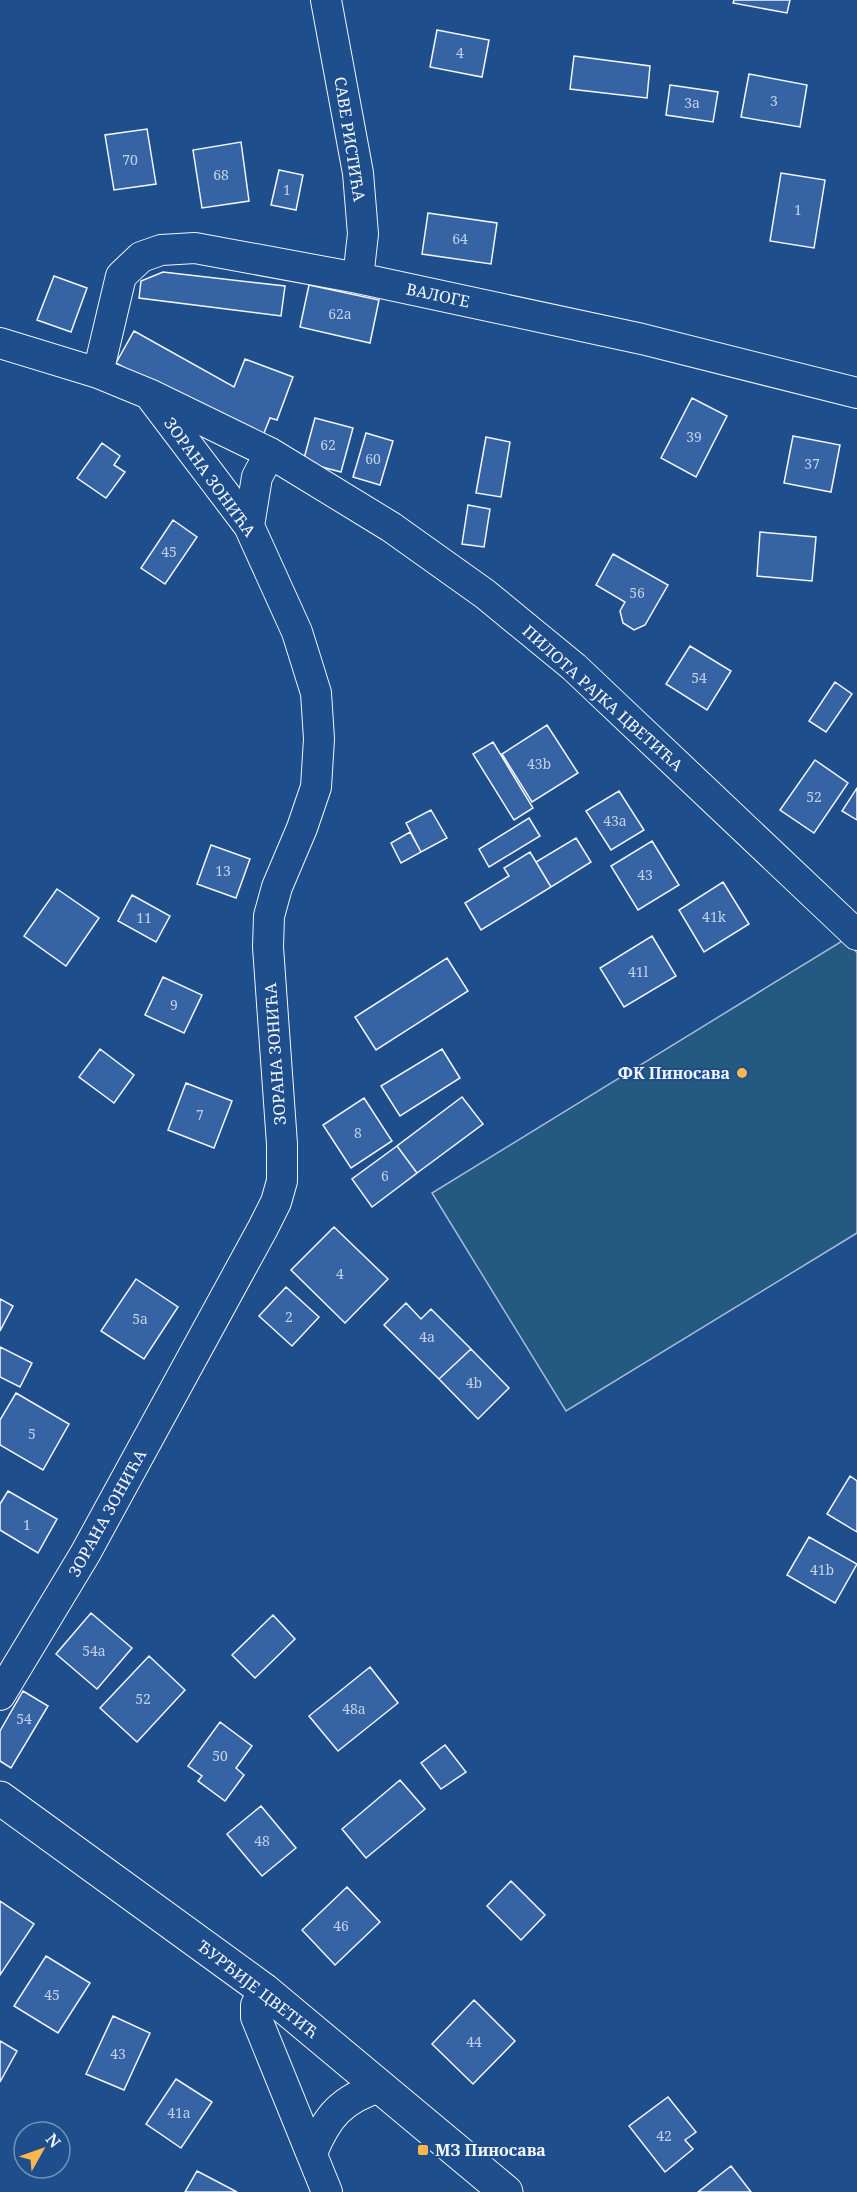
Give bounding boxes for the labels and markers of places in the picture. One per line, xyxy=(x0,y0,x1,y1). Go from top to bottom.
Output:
place label: ФК Пиносава xyxy=(618,1062,730,1084)
marker: ФК Пиносава xyxy=(735,1066,749,1080)
place label: МЗ Пиносава xyxy=(435,2139,546,2161)
marker: МЗ Пиносава xyxy=(416,2143,430,2157)

